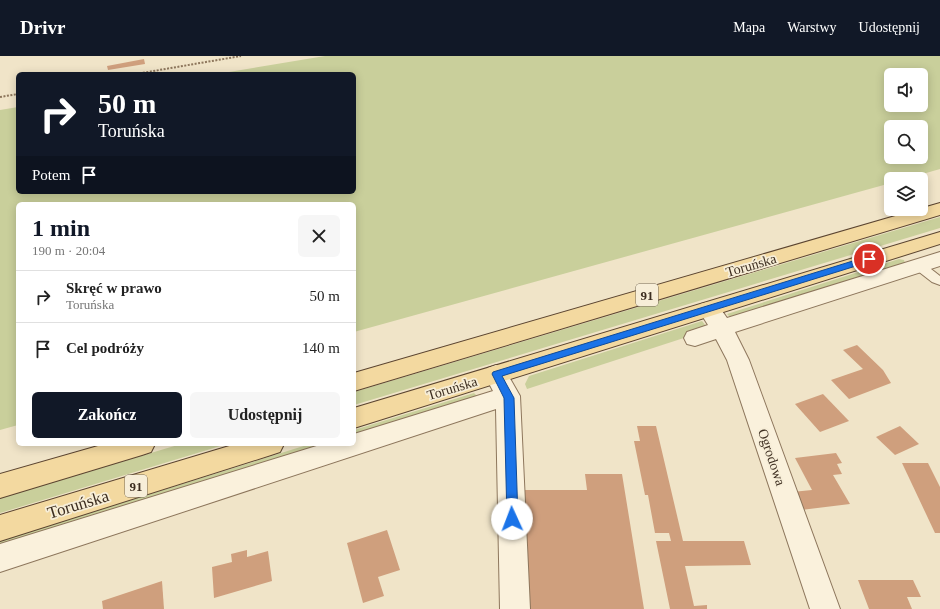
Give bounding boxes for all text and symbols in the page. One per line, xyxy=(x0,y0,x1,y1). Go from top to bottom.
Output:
text: Drivr xyxy=(20,17,65,38)
text: Mapa xyxy=(733,20,765,35)
text: Warstwy xyxy=(787,20,837,35)
text: Udostępnij xyxy=(859,20,920,35)
map controls xyxy=(884,68,928,216)
button: sound xyxy=(884,68,928,112)
icon: right xyxy=(32,88,84,140)
text: 50 m xyxy=(98,88,156,119)
button: search xyxy=(884,120,928,164)
text: Toruńska xyxy=(98,121,165,141)
icon: arrive xyxy=(78,164,100,186)
text: Potem xyxy=(32,167,70,183)
button: layers xyxy=(884,172,928,216)
text: 1 min xyxy=(32,215,90,241)
button: close xyxy=(298,215,340,257)
pin xyxy=(852,242,886,276)
text: 190 m · 20:04 xyxy=(32,243,105,258)
icon: arrive xyxy=(858,248,880,270)
street label: Toruńska xyxy=(724,251,779,280)
text: Skręć w prawo xyxy=(66,280,162,296)
road number: 91 xyxy=(636,284,658,306)
icon: right xyxy=(32,286,54,308)
text: 50 m xyxy=(310,288,340,304)
text: Toruńska xyxy=(66,297,114,312)
icon: arrive xyxy=(32,338,54,360)
text: Cel podróży xyxy=(66,340,144,356)
text: 140 m xyxy=(302,340,340,356)
street label: Toruńska xyxy=(425,373,480,403)
button: Zakończ xyxy=(32,392,182,438)
button: Udostępnij xyxy=(190,392,340,438)
street label: Ogrodowa xyxy=(755,427,788,488)
road number: 91 xyxy=(125,475,147,497)
street label: Toruńska xyxy=(45,486,111,523)
position arrow xyxy=(491,498,533,540)

